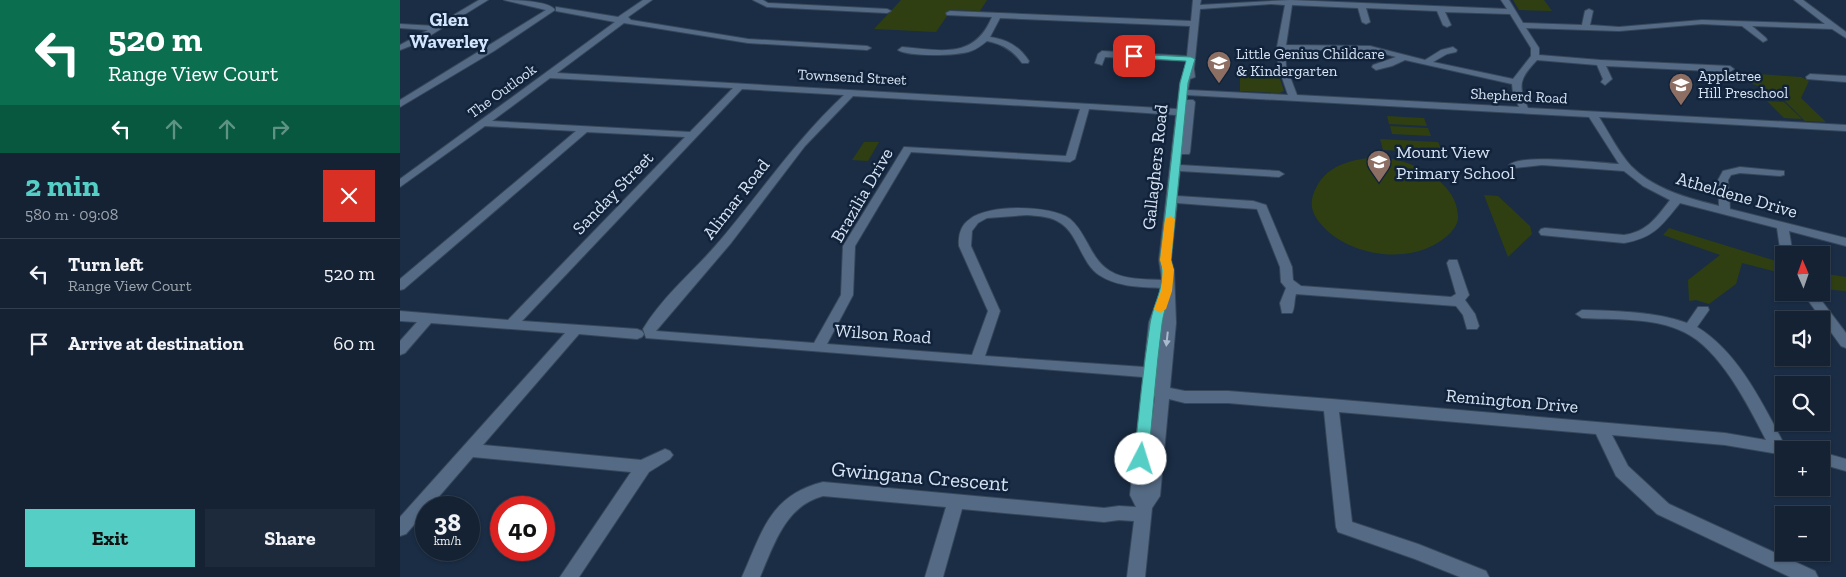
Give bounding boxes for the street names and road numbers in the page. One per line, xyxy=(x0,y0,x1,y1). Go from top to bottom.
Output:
street label: The Outlook xyxy=(464,60,540,122)
street label: Townsend Street xyxy=(797,65,908,89)
street label: Shepherd Road xyxy=(1470,84,1569,108)
street label: Gallaghers Road xyxy=(1137,103,1173,231)
street label: Brazilia Drive xyxy=(826,144,898,246)
street label: Sanday Street xyxy=(568,147,658,239)
street label: Alimar Road xyxy=(698,154,774,244)
street label: Atheldene Drive xyxy=(1674,167,1800,223)
street label: Wilson Road xyxy=(834,320,932,348)
street label: Remington Drive xyxy=(1445,384,1579,418)
street label: Gwingana Crescent xyxy=(830,456,1010,496)

